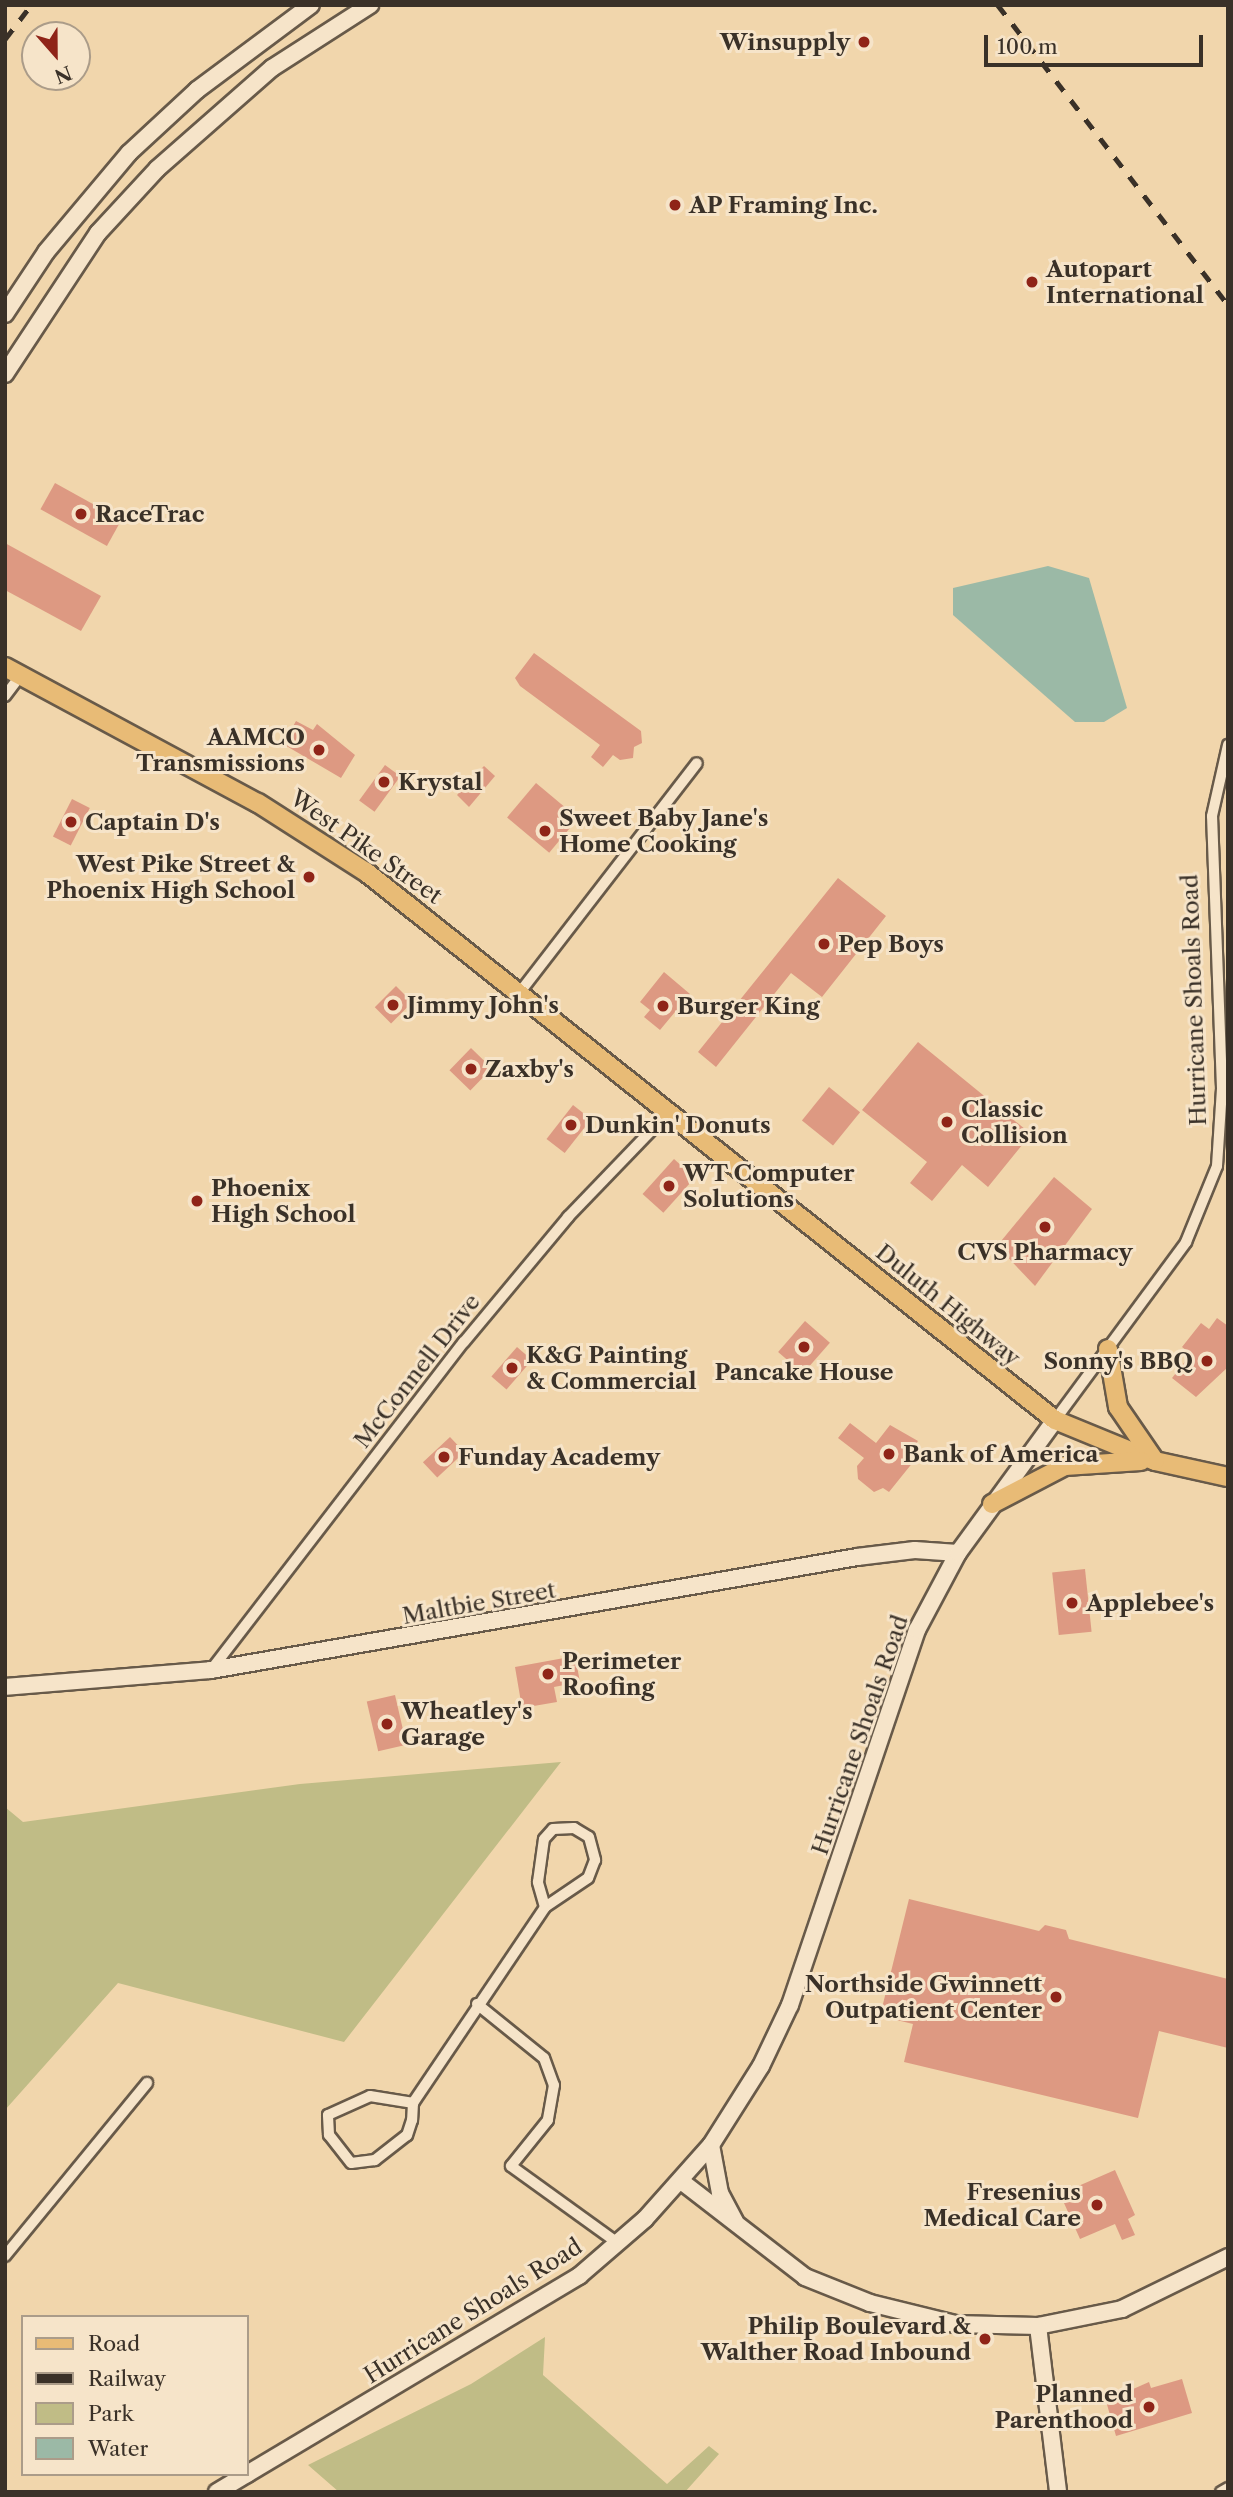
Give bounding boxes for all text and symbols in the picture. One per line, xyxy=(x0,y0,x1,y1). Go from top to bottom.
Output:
north arrow xyxy=(21,21,91,91)
scale bar xyxy=(988,21,1207,65)
place label: Winsupply xyxy=(720,28,850,56)
marker: Winsupply xyxy=(856,34,872,50)
text: 100 m xyxy=(997,34,1058,59)
text: N xyxy=(51,61,75,88)
place label: AP Framing Inc. xyxy=(689,191,878,219)
marker: AP Framing Inc. xyxy=(667,197,683,213)
place label: Autopart International xyxy=(1046,255,1204,309)
marker: Autopart International xyxy=(1024,274,1040,290)
place label: RaceTrac xyxy=(95,500,204,528)
marker: RaceTrac xyxy=(73,506,89,522)
place label: AAMCO Transmissions xyxy=(136,723,305,777)
marker: AAMCO Transmissions xyxy=(311,742,327,758)
place label: Krystal xyxy=(398,768,483,796)
marker: Krystal xyxy=(376,774,392,790)
street label: West Pike Street xyxy=(285,784,447,910)
place label: Sweet Baby Jane's Home Cooking xyxy=(559,804,769,858)
place label: Captain D's xyxy=(85,808,220,836)
marker: Captain D's xyxy=(63,814,79,830)
marker: Sweet Baby Jane's Home Cooking xyxy=(537,823,553,839)
place label: West Pike Street & Phoenix High School xyxy=(46,850,295,904)
marker: West Pike Street & Phoenix High School xyxy=(301,869,317,885)
street label: Hurricane Shoals Road xyxy=(1176,874,1212,1126)
place label: Pep Boys xyxy=(838,930,944,958)
marker: Pep Boys xyxy=(816,936,832,952)
place label: Jimmy John's xyxy=(407,991,560,1019)
place label: Burger King xyxy=(677,992,820,1020)
marker: Jimmy John's xyxy=(385,997,401,1013)
marker: Burger King xyxy=(655,998,671,1014)
place label: Zaxby's xyxy=(485,1055,574,1083)
marker: Zaxby's xyxy=(463,1061,479,1077)
place label: Classic Collision xyxy=(961,1095,1068,1149)
place label: Dunkin' Donuts xyxy=(585,1111,771,1139)
marker: Classic Collision xyxy=(939,1114,955,1130)
marker: Dunkin' Donuts xyxy=(563,1117,579,1133)
place label: WT Computer Solutions xyxy=(683,1159,855,1213)
place label: Phoenix High School xyxy=(211,1174,356,1228)
marker: WT Computer Solutions xyxy=(661,1178,677,1194)
marker: Phoenix High School xyxy=(189,1193,205,1209)
marker: CVS Pharmacy xyxy=(1037,1219,1053,1235)
street label: Duluth Highway xyxy=(870,1238,1026,1372)
place label: CVS Pharmacy xyxy=(957,1238,1133,1266)
street label: McConnell Drive xyxy=(348,1288,486,1454)
marker: Pancake House xyxy=(796,1339,812,1355)
place label: K&G Painting & Commercial xyxy=(526,1341,697,1395)
place label: Sonny's BBQ xyxy=(1043,1347,1193,1375)
marker: Sonny's BBQ xyxy=(1199,1353,1215,1369)
place label: Pancake House xyxy=(714,1358,894,1386)
marker: K&G Painting & Commercial xyxy=(504,1360,520,1376)
place label: Bank of America xyxy=(903,1440,1100,1468)
place label: Funday Academy xyxy=(458,1443,662,1471)
marker: Bank of America xyxy=(881,1446,897,1462)
marker: Funday Academy xyxy=(436,1449,452,1465)
street label: Maltbie Street xyxy=(400,1576,558,1630)
place label: Applebee's xyxy=(1086,1589,1214,1617)
marker: Applebee's xyxy=(1064,1595,1080,1611)
street label: Hurricane Shoals Road xyxy=(806,1611,914,1859)
place label: Perimeter Roofing xyxy=(562,1647,681,1701)
marker: Perimeter Roofing xyxy=(540,1666,556,1682)
place label: Wheatley's Garage xyxy=(401,1697,533,1751)
marker: Wheatley's Garage xyxy=(379,1716,395,1732)
place label: Northside Gwinnett Outpatient Center xyxy=(805,1970,1042,2024)
marker: Northside Gwinnett Outpatient Center xyxy=(1048,1989,1064,2005)
place label: Fresenius Medical Care xyxy=(923,2178,1081,2232)
marker: Fresenius Medical Care xyxy=(1087,2195,1107,2215)
street label: Hurricane Shoals Road xyxy=(359,2233,587,2389)
place label: Philip Boulevard & Walther Road Inbound xyxy=(700,2312,971,2366)
legend xyxy=(21,2315,248,2476)
text: Road xyxy=(88,2331,140,2356)
marker: Philip Boulevard & Walther Road Inbound xyxy=(977,2331,993,2347)
text: Railway xyxy=(88,2366,166,2391)
place label: Planned Parenthood xyxy=(994,2380,1133,2434)
marker: Planned Parenthood xyxy=(1139,2397,1159,2417)
text: Park xyxy=(88,2401,134,2426)
text: Water xyxy=(88,2436,148,2461)

